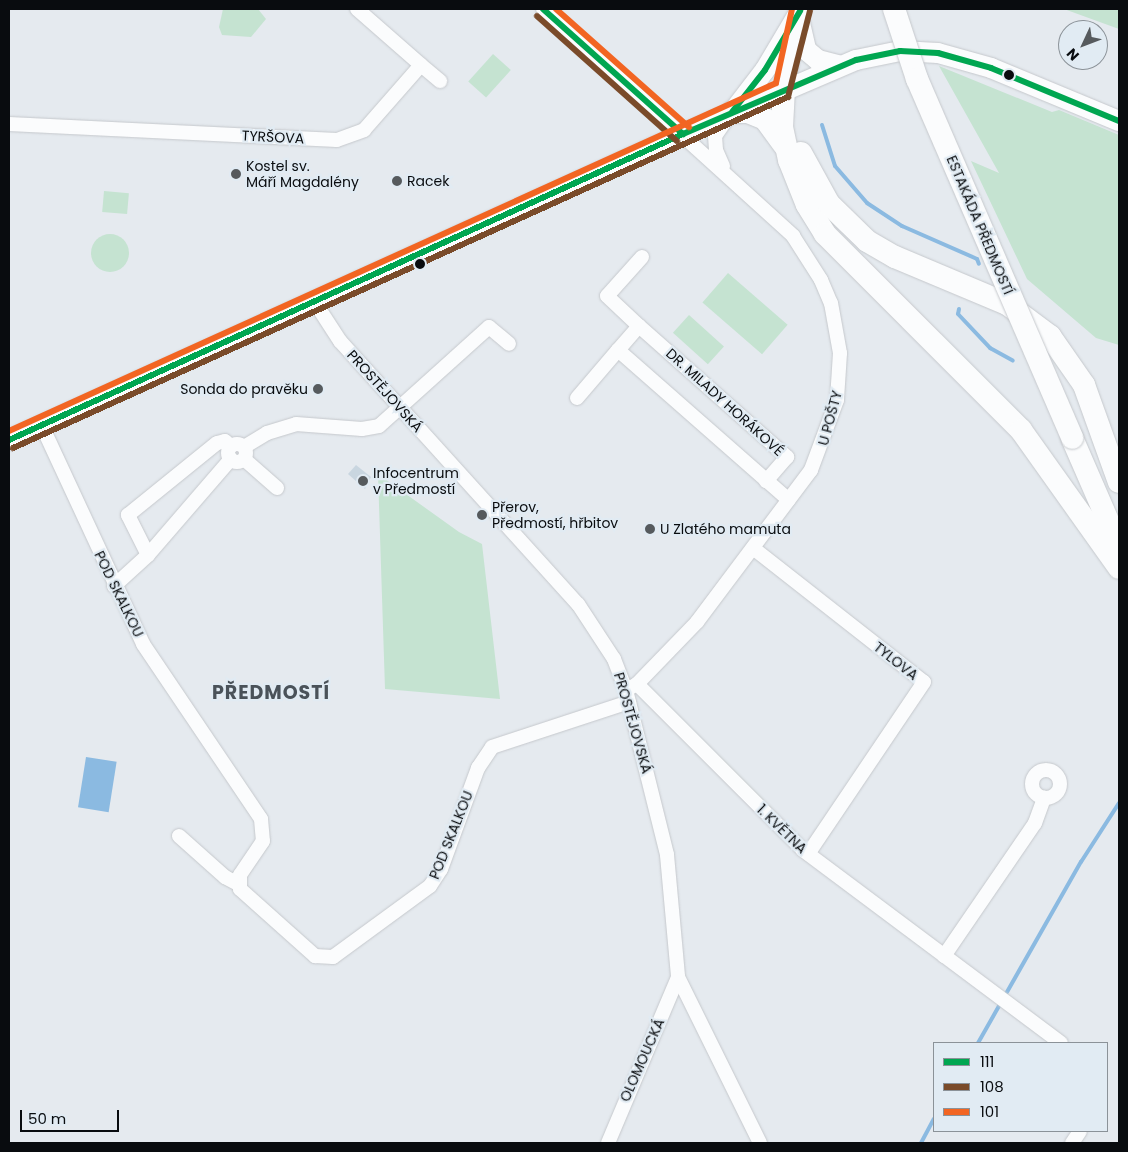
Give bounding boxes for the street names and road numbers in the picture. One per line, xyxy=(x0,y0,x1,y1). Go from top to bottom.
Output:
street label: TYRŠOVA xyxy=(241,127,305,147)
street label: ESTAKÁDA PŘEDMOSTÍ xyxy=(943,153,1017,297)
street label: DR. MILADY HORÁKOVÉ xyxy=(663,345,787,459)
street label: PROSTĚJOVSKÁ xyxy=(344,347,426,435)
street label: U POŠTY xyxy=(815,389,845,447)
street label: POD SKALKOU xyxy=(91,548,147,640)
street label: TYLOVA xyxy=(870,638,922,684)
street label: PROSTĚJOVSKÁ xyxy=(611,670,655,776)
street label: POD SKALKOU xyxy=(426,788,476,882)
street label: 1. KVĚTNA xyxy=(753,801,811,857)
street label: OLOMOUCKÁ xyxy=(616,1016,668,1104)

